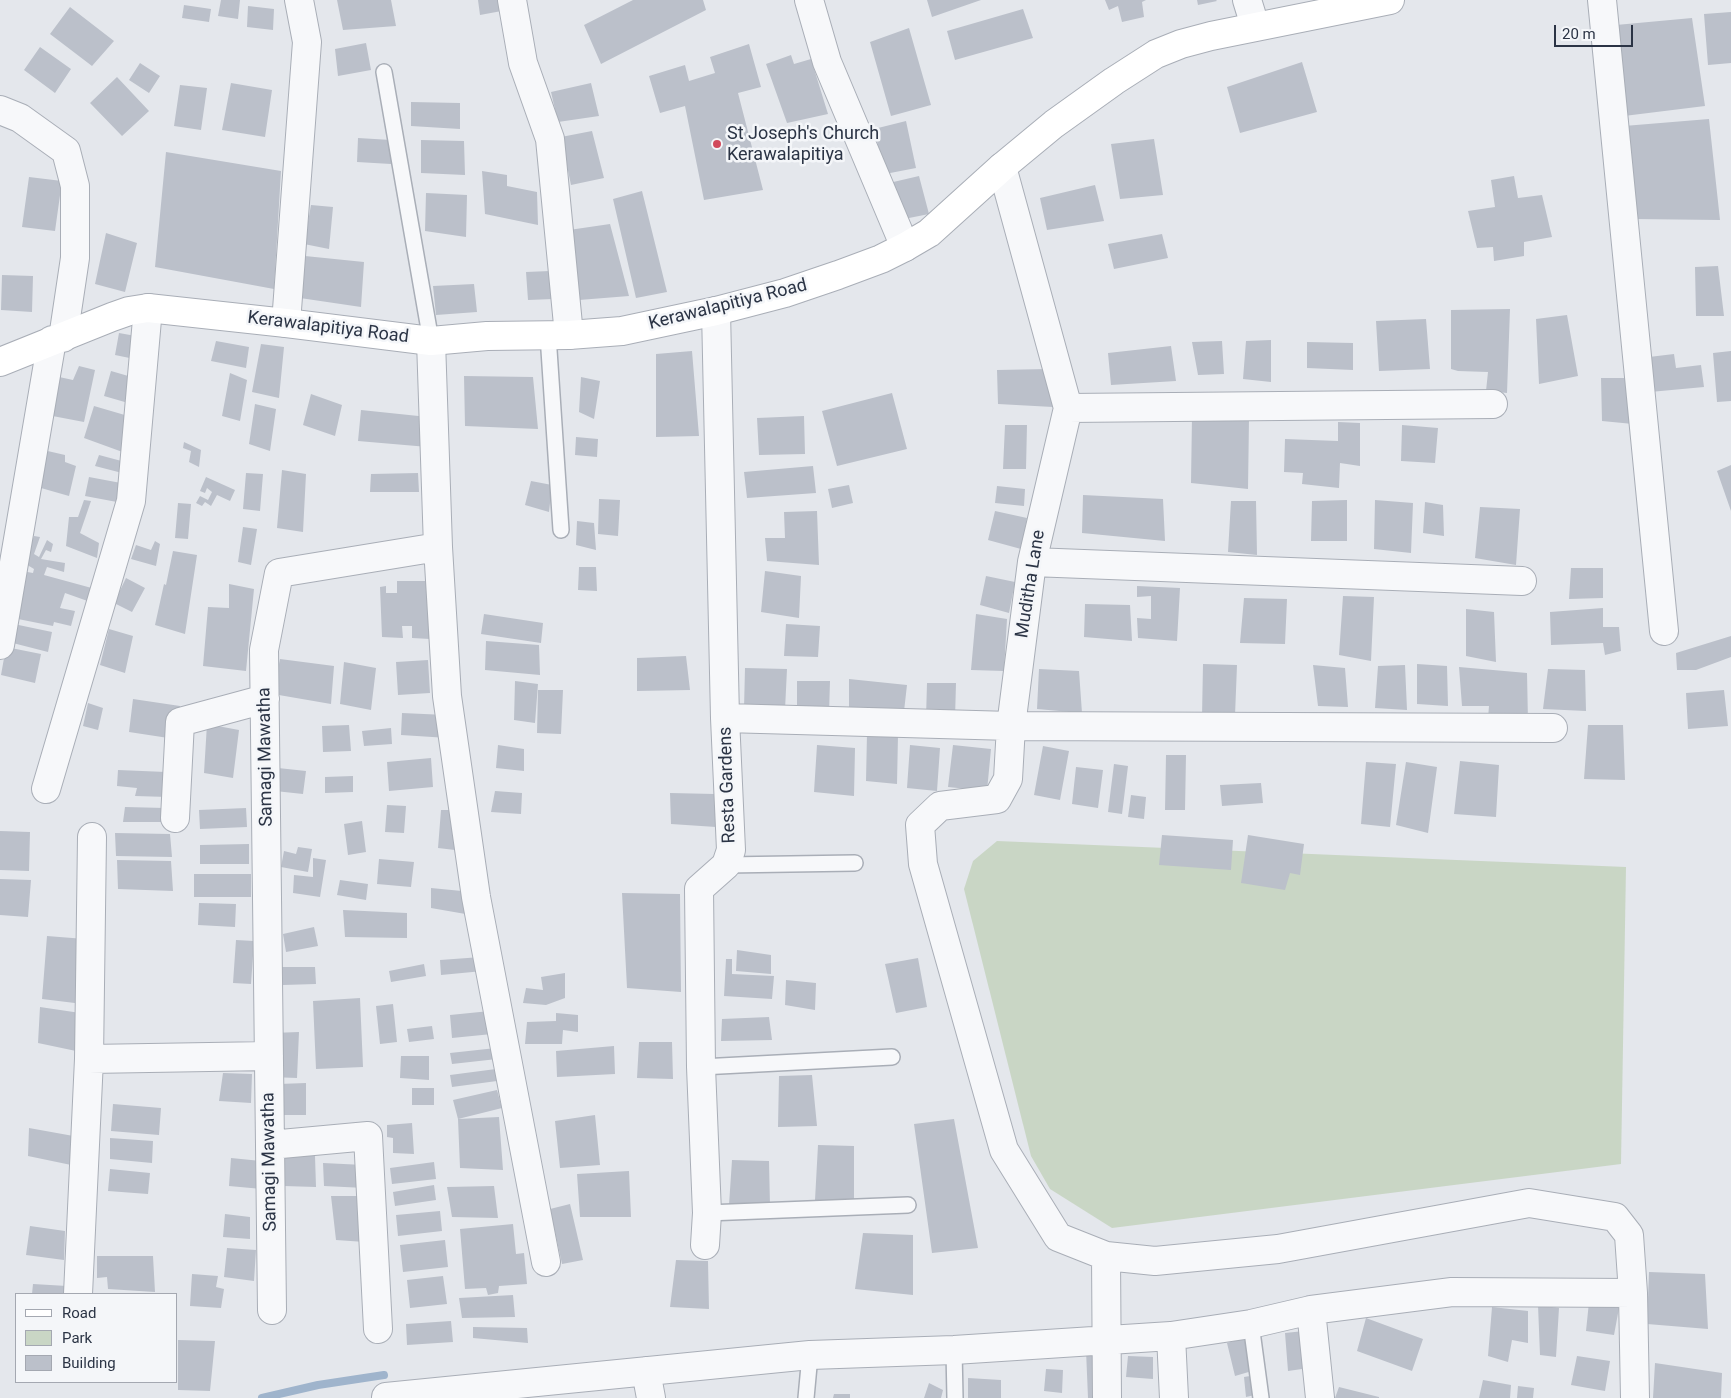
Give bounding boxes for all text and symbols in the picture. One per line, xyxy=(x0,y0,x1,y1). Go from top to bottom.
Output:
scale bar xyxy=(1556,15,1635,47)
text: 20 m xyxy=(1562,25,1596,43)
place label: St Joseph's Church Kerawalapitiya xyxy=(727,123,879,166)
marker: St Joseph's Church Kerawalapitiya xyxy=(711,138,723,150)
street label: Kerawalapitiya Road xyxy=(647,275,809,335)
street label: Kerawalapitiya Road xyxy=(246,307,410,349)
street label: Muditha Lane xyxy=(1012,528,1050,640)
street label: Samagi Mawatha xyxy=(254,687,278,827)
street label: Resta Gardens xyxy=(715,726,741,844)
street label: Samagi Mawatha xyxy=(258,1092,282,1232)
legend xyxy=(15,1293,178,1383)
text: Road xyxy=(62,1304,96,1322)
text: Park xyxy=(62,1329,92,1347)
text: Building xyxy=(62,1354,116,1372)

